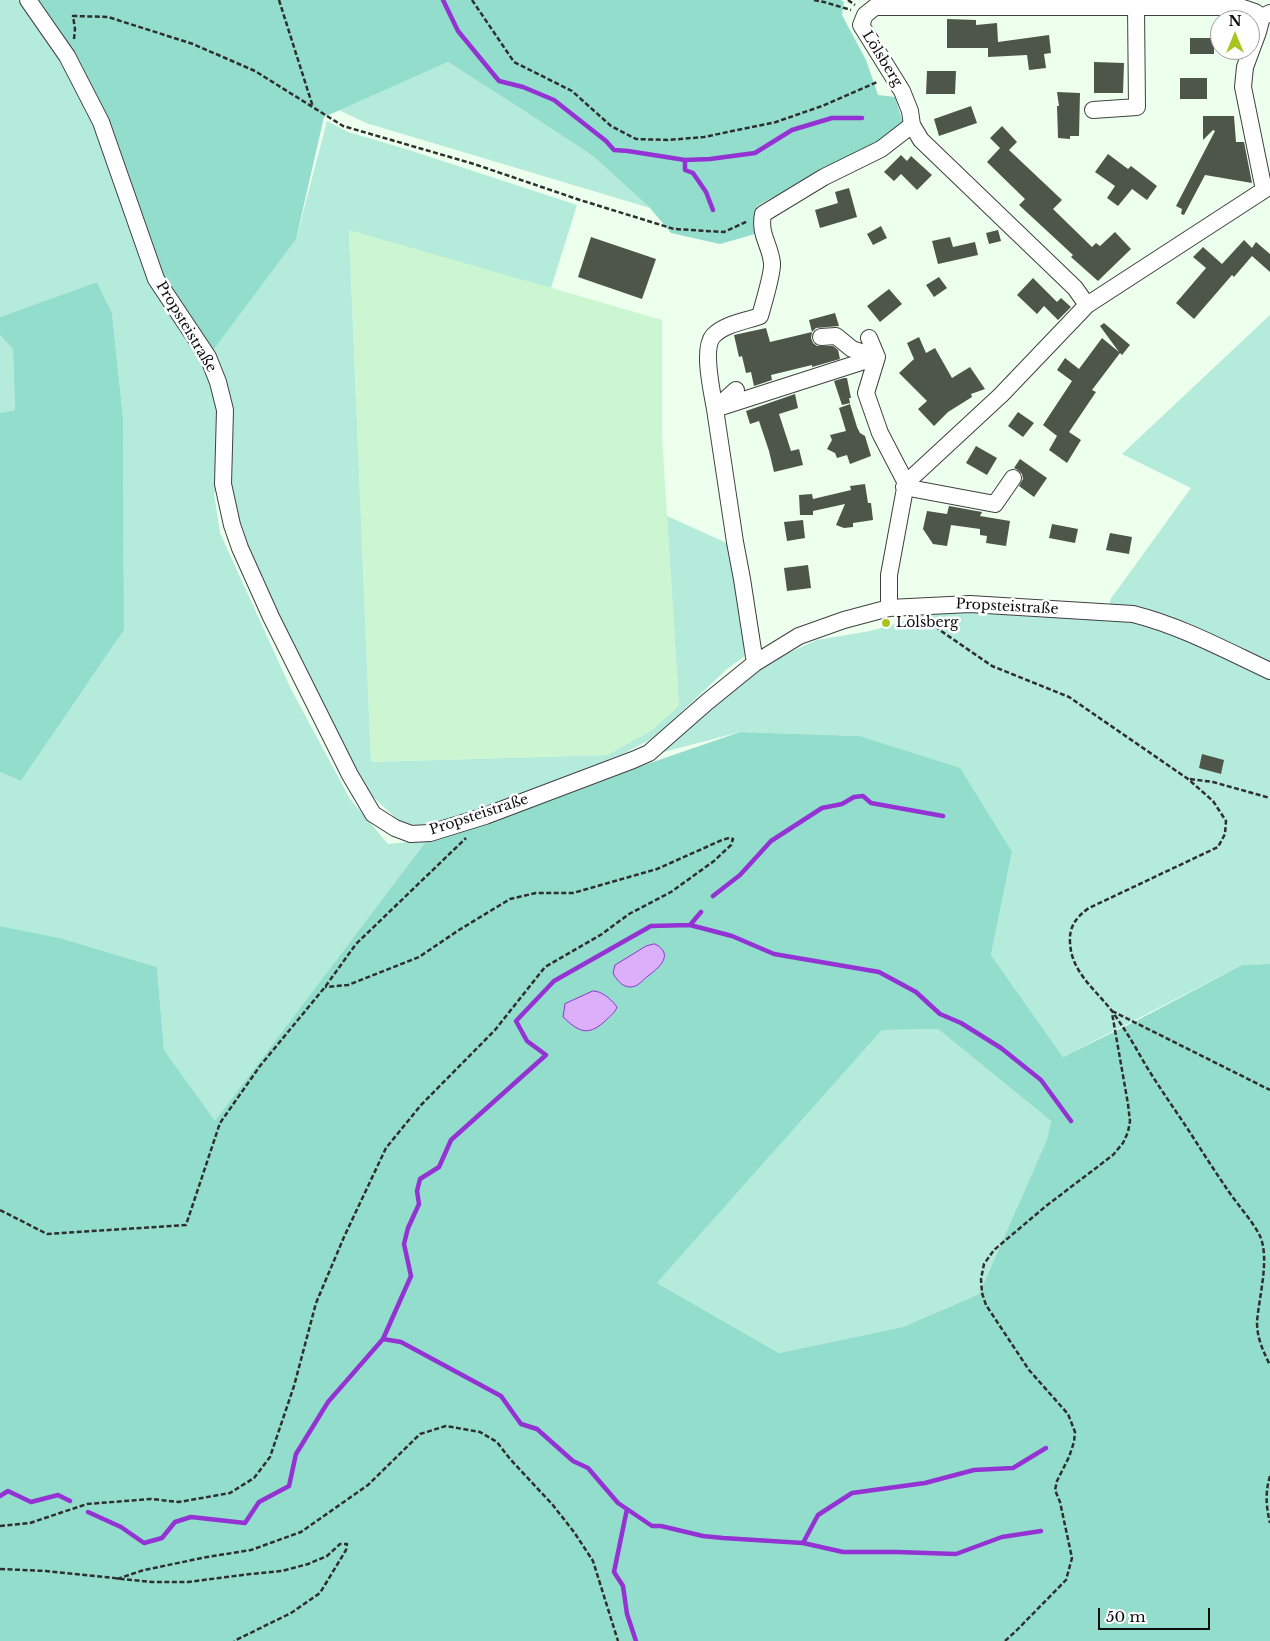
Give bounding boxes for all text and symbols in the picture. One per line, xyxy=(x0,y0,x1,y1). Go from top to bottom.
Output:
north arrow xyxy=(1210,10,1260,60)
text: N xyxy=(1228,12,1242,30)
street label: Lölsberg xyxy=(858,28,906,90)
street label: Propsteistraße xyxy=(152,279,220,375)
street label: Propsteistraße xyxy=(955,596,1059,618)
place label: Lölsberg xyxy=(896,615,958,631)
marker: Lölsberg xyxy=(880,617,892,629)
street label: Propsteistraße xyxy=(427,791,531,839)
scale bar xyxy=(1100,1598,1212,1630)
text: 50 m xyxy=(1106,1607,1146,1626)

